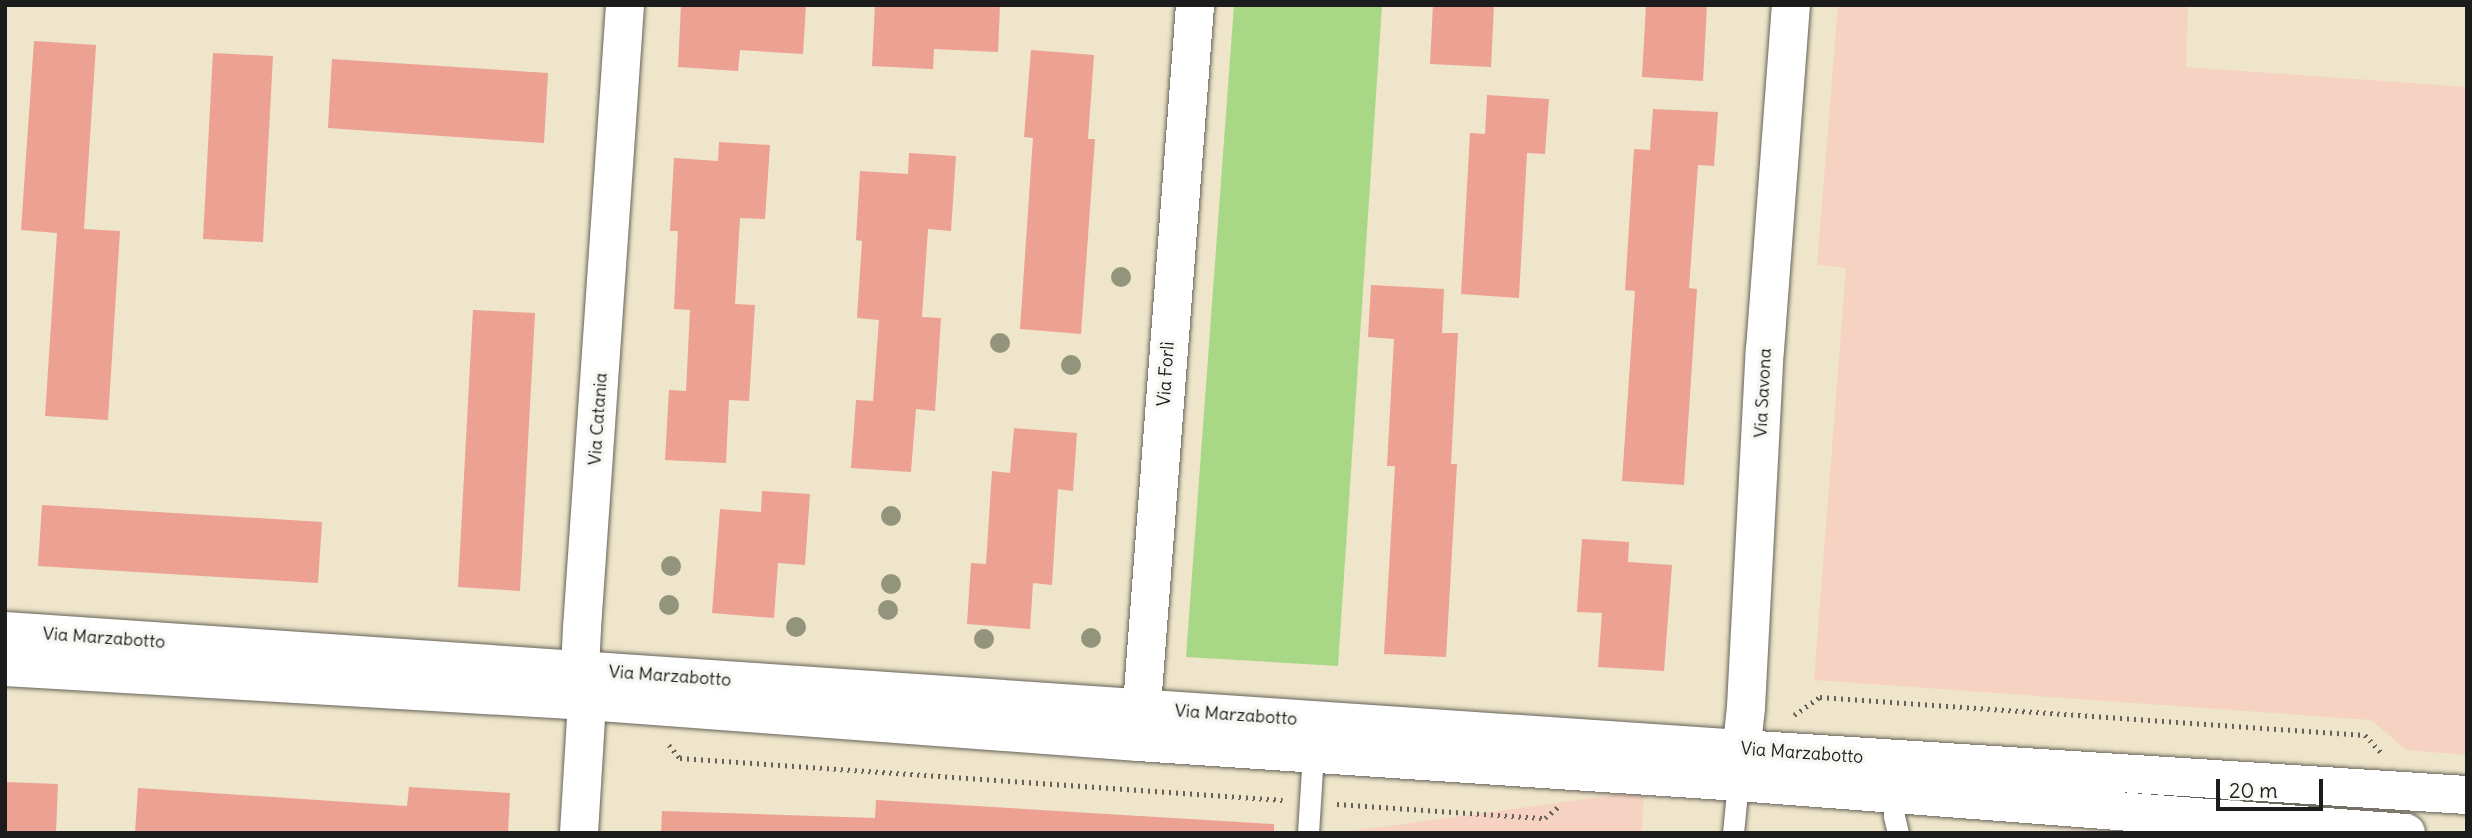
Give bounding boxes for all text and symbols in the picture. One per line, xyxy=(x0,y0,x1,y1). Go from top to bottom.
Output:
street label: Via Forlì xyxy=(1153,341,1179,407)
street label: Via Savona xyxy=(1750,348,1776,438)
street label: Via Catania xyxy=(584,372,612,466)
street label: Via Marzabotto xyxy=(42,623,166,653)
street label: Via Marzabotto xyxy=(608,661,732,691)
street label: Via Marzabotto xyxy=(1174,700,1298,730)
street label: Via Marzabotto xyxy=(1740,738,1864,768)
scale bar xyxy=(2220,764,2327,808)
text: 20 m xyxy=(2229,777,2278,804)

